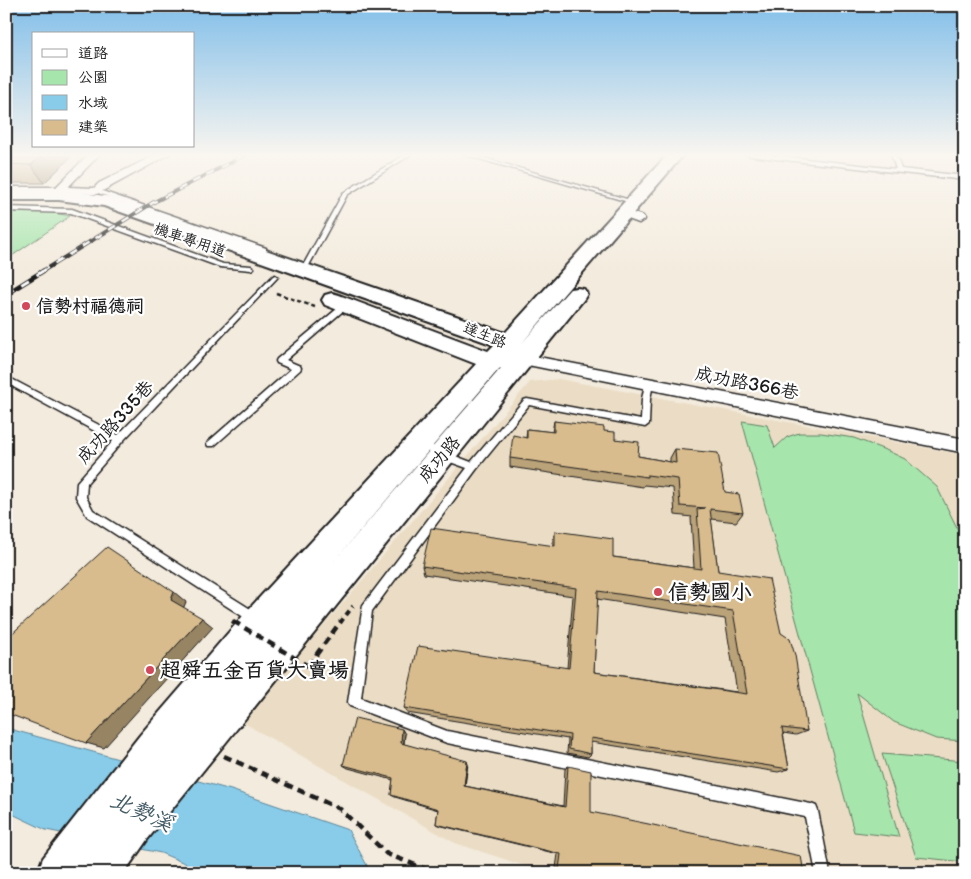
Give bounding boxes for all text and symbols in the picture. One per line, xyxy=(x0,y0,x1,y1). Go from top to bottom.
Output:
legend xyxy=(32,32,195,148)
text: 道路 xyxy=(78,44,108,63)
text: 公園 xyxy=(78,68,108,87)
text: 水域 xyxy=(78,94,108,113)
text: 建築 xyxy=(78,118,108,137)
street label: 機車專用道 xyxy=(151,219,228,262)
place label: 信勢村福德祠 xyxy=(36,296,144,317)
marker: 信勢村福德祠 xyxy=(20,300,32,312)
street label: 達生路 xyxy=(460,318,509,353)
street label: 成功路366巷 xyxy=(693,363,800,404)
street label: 成功路335巷 xyxy=(73,376,158,468)
street label: 成功路 xyxy=(414,432,465,487)
place label: 信勢國小 xyxy=(668,580,752,605)
marker: 信勢國小 xyxy=(652,586,664,598)
place label: 超舜五金百貨大賣場 xyxy=(160,658,349,683)
marker: 超舜五金百貨大賣場 xyxy=(144,664,156,676)
water label: 北勢溪 xyxy=(106,787,178,839)

